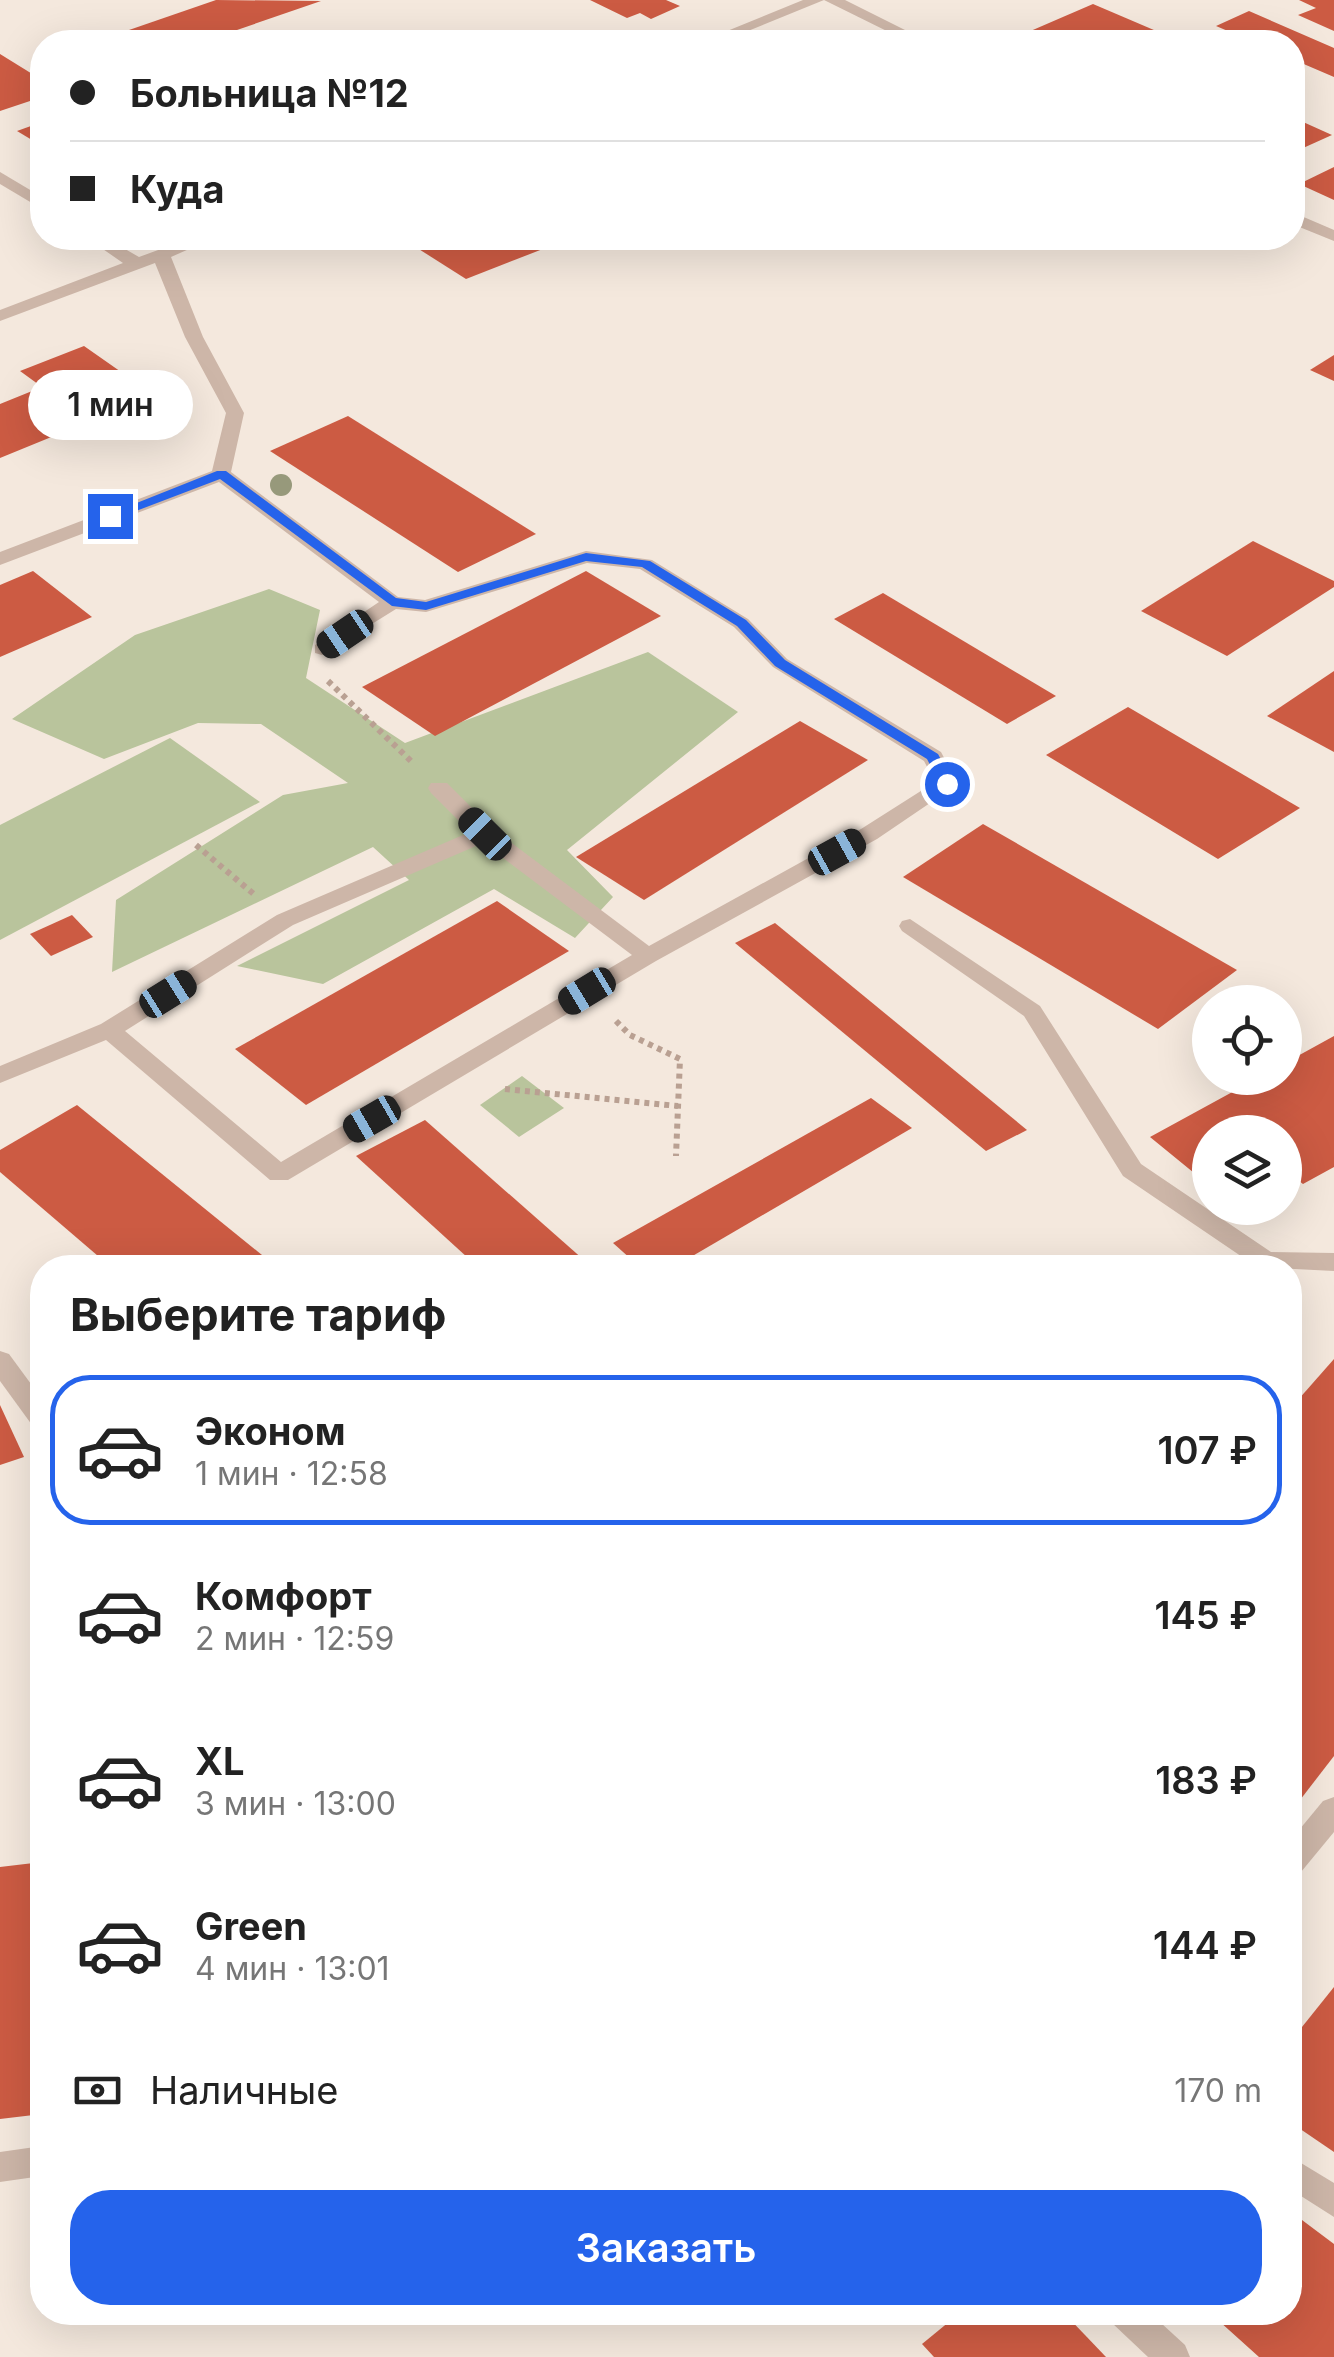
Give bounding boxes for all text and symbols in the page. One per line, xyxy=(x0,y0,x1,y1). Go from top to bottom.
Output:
text: Больница №12 xyxy=(130,70,409,116)
text: Куда xyxy=(130,166,224,212)
callout: 1 мин xyxy=(28,371,192,441)
text: 1 мин xyxy=(67,385,154,424)
route end xyxy=(88,494,133,539)
car xyxy=(312,605,378,663)
route start xyxy=(925,762,970,807)
car xyxy=(453,802,517,866)
car xyxy=(803,824,871,880)
car xyxy=(554,963,620,1019)
car xyxy=(135,965,201,1023)
map controls xyxy=(1192,985,1302,1225)
button: locate xyxy=(1192,985,1302,1095)
car xyxy=(339,1091,405,1147)
button: layers xyxy=(1192,1115,1302,1225)
text: Выберите тариф xyxy=(70,1287,446,1342)
icon: car xyxy=(75,1405,165,1495)
text: Эконом xyxy=(195,1408,346,1454)
text: 107 ₽ xyxy=(1157,1427,1257,1473)
text: 1 мин · 12:58 xyxy=(195,1454,388,1493)
icon: car xyxy=(75,1570,165,1660)
text: Комфорт xyxy=(195,1573,372,1619)
text: 145 ₽ xyxy=(1154,1592,1257,1638)
text: 2 мин · 12:59 xyxy=(195,1619,394,1658)
icon: car xyxy=(75,1735,165,1825)
text: XL xyxy=(195,1738,245,1784)
text: 183 ₽ xyxy=(1155,1757,1257,1803)
text: 3 мин · 13:00 xyxy=(195,1784,396,1823)
icon: car xyxy=(75,1900,165,1990)
text: Green xyxy=(195,1903,307,1949)
text: 144 ₽ xyxy=(1153,1922,1257,1968)
text: 4 мин · 13:01 xyxy=(195,1949,390,1988)
icon: cash xyxy=(70,2063,125,2118)
text: Наличные xyxy=(150,2067,338,2113)
text: 170 m xyxy=(1174,2071,1262,2110)
button: Заказать xyxy=(70,2190,1262,2305)

